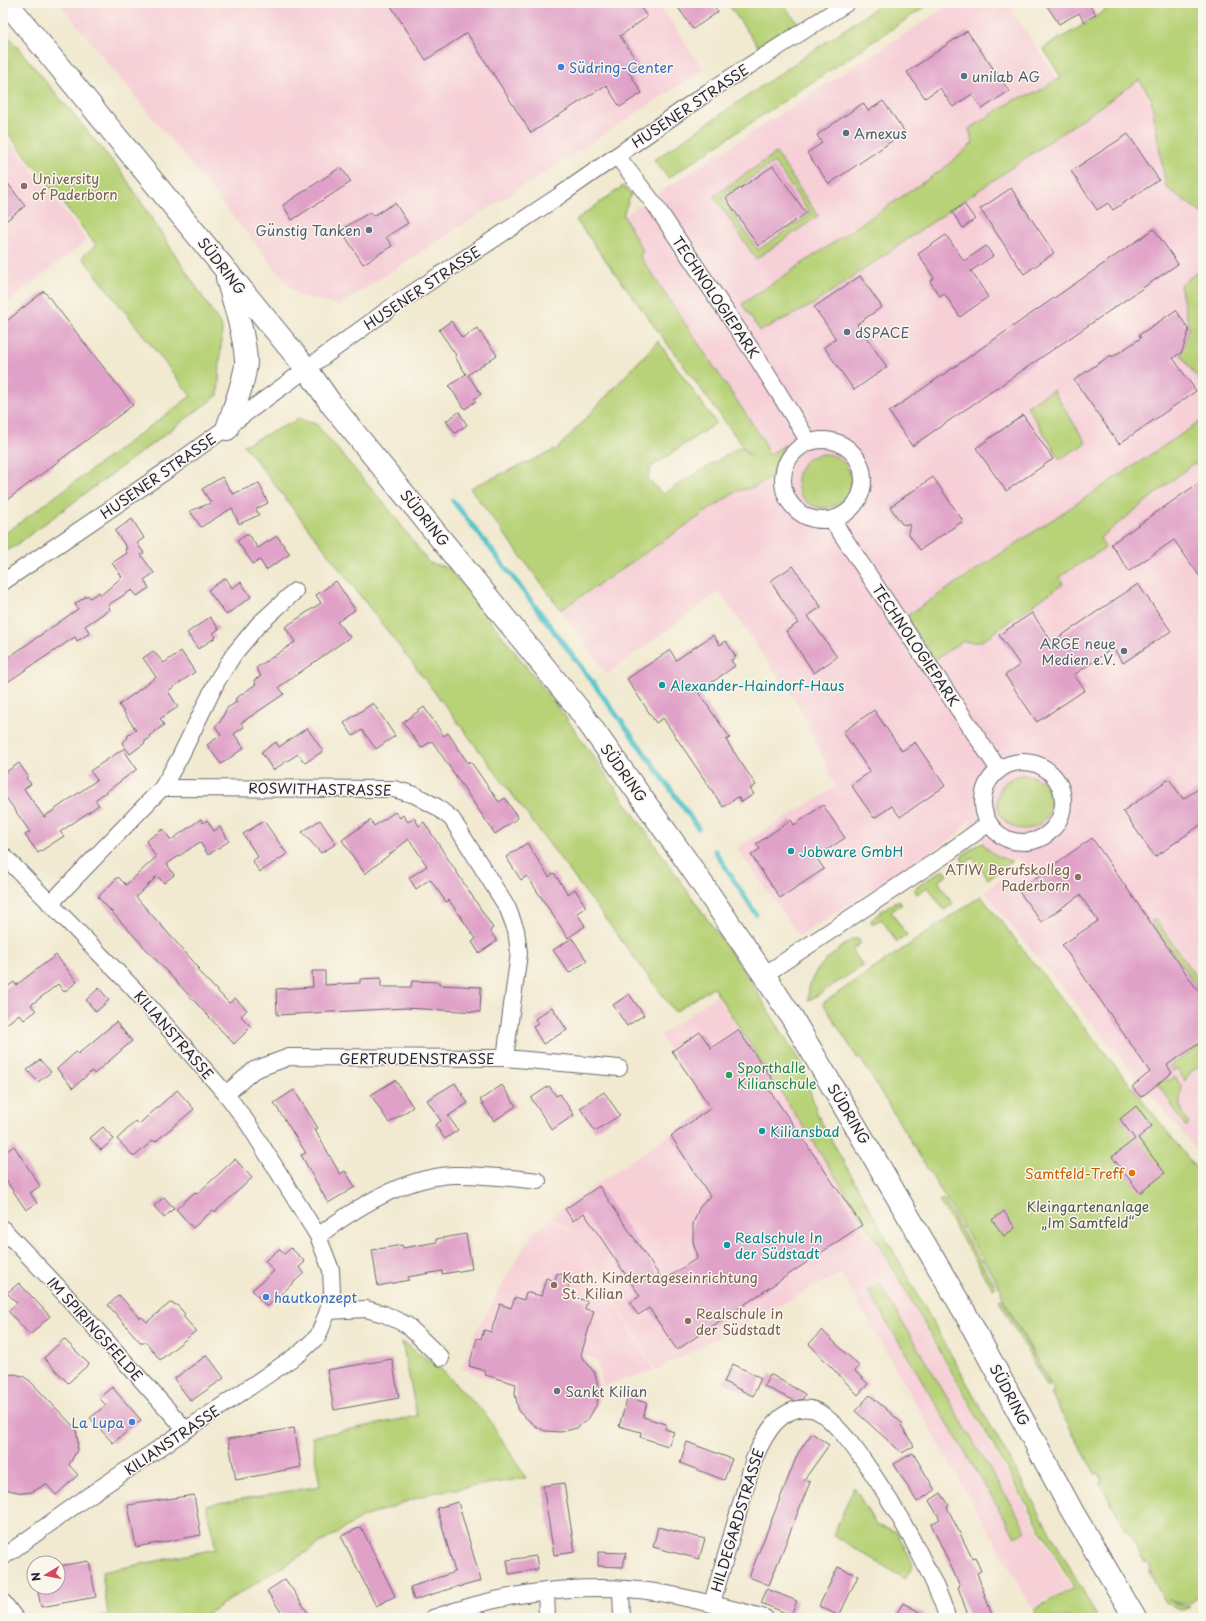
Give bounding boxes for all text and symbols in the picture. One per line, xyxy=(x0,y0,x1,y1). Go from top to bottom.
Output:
place label: Südring-Center xyxy=(569,57,674,78)
street label: HUSENER STRASSE xyxy=(627,59,753,153)
marker: Südring-Center xyxy=(556,62,566,72)
place label: unilab AG xyxy=(972,66,1040,87)
marker: unilab AG xyxy=(959,71,969,81)
place label: Amexus xyxy=(854,123,907,144)
marker: Amexus xyxy=(841,128,851,138)
place label: University of Paderborn xyxy=(32,168,118,205)
marker: University of Paderborn xyxy=(19,181,29,191)
place label: Günstig Tanken xyxy=(256,220,361,241)
marker: Günstig Tanken xyxy=(364,225,374,235)
street label: TECHNOLOGIEPARK xyxy=(667,232,765,363)
street label: SÜDRING xyxy=(193,233,251,299)
street label: HUSENER STRASSE xyxy=(359,241,485,335)
place label: dSPACE xyxy=(855,322,910,343)
marker: dSPACE xyxy=(842,327,852,337)
street label: HUSENER STRASSE xyxy=(96,428,220,524)
street label: SÜDRING xyxy=(395,485,455,551)
street label: TECHNOLOGIEPARK xyxy=(867,580,965,711)
place label: ARGE neue Medien e.V. xyxy=(1040,633,1116,670)
marker: ARGE neue Medien e.V. xyxy=(1119,646,1129,656)
place label: Alexander-Haindorf-Haus xyxy=(670,675,844,696)
marker: Alexander-Haindorf-Haus xyxy=(657,680,667,690)
street label: SÜDRING xyxy=(595,739,653,807)
street label: ROSWITHASTRASSE xyxy=(248,777,392,801)
place label: Jobware GmbH xyxy=(799,841,903,862)
marker: Jobware GmbH xyxy=(786,846,796,856)
place label: ATIW Berufskolleg Paderborn xyxy=(945,859,1070,896)
marker: ATIW Berufskolleg Paderborn xyxy=(1073,872,1083,882)
street label: KILIANSTRASSE xyxy=(130,986,218,1084)
street label: GERTRUDENSTRASSE xyxy=(339,1048,495,1069)
place label: Sporthalle Kilianschule xyxy=(737,1057,817,1094)
marker: Sporthalle Kilianschule xyxy=(724,1070,734,1080)
street label: SÜDRING xyxy=(822,1079,876,1149)
place label: Kiliansbad xyxy=(770,1121,840,1142)
marker: Kiliansbad xyxy=(757,1126,767,1136)
place label: Samtfeld-Treff xyxy=(1025,1163,1125,1184)
marker: Samtfeld-Treff xyxy=(1127,1168,1137,1178)
park label: Kleingartenanlage „Im Samtfeld“ xyxy=(1027,1196,1149,1233)
place label: Realschule In der Südstadt xyxy=(735,1227,823,1264)
marker: Realschule In der Südstadt xyxy=(722,1240,732,1250)
place label: Kath. Kindertageseinrichtung St. Kilian xyxy=(562,1267,758,1304)
street label: IM SPIRINGSFELDE xyxy=(42,1272,148,1386)
marker: Kath. Kindertageseinrichtung St. Kilian xyxy=(549,1280,559,1290)
place label: hautkonzept xyxy=(274,1287,357,1308)
marker: hautkonzept xyxy=(261,1292,271,1302)
place label: Realschule in der Südstadt xyxy=(696,1303,783,1340)
marker: Realschule in der Südstadt xyxy=(683,1316,693,1326)
street label: SÜDRING xyxy=(985,1360,1035,1430)
place label: Sankt Kilian xyxy=(565,1381,647,1402)
marker: Sankt Kilian xyxy=(552,1386,562,1396)
street label: KILIANSTRASSE xyxy=(120,1400,224,1480)
place label: La Lupa xyxy=(72,1412,124,1433)
marker: La Lupa xyxy=(127,1417,137,1427)
street label: HILDEGARDSTRASSE xyxy=(705,1446,769,1594)
north arrow xyxy=(26,1555,66,1595)
text: N xyxy=(26,1571,45,1583)

